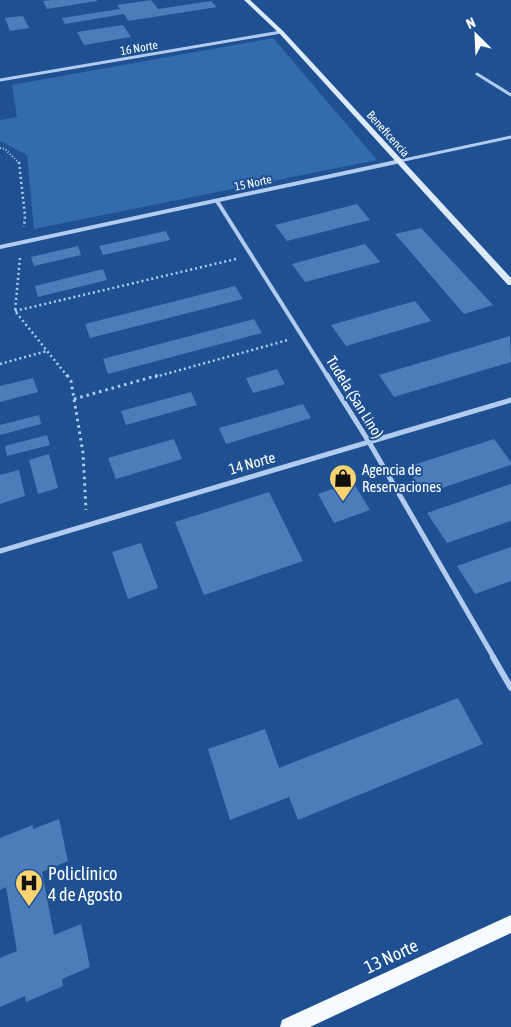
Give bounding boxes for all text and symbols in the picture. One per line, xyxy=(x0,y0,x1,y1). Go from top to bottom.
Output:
north arrow xyxy=(451,10,501,60)
text: N xyxy=(464,14,478,32)
street label: 16 Norte xyxy=(119,38,159,58)
street label: Beneficencia xyxy=(364,108,412,160)
street label: 15 Norte xyxy=(233,172,273,194)
street label: Tudela (San Lino) xyxy=(323,353,387,441)
street label: 14 Norte xyxy=(227,448,277,478)
place label: Agencia de Reservaciones xyxy=(362,461,441,495)
shop icon: Agencia de Reservaciones xyxy=(328,463,358,502)
place label: Policlínico 4 de Agosto xyxy=(48,863,123,905)
hospital icon: Policlínico 4 de Agosto xyxy=(14,868,44,907)
street label: 13 Norte xyxy=(361,934,421,978)

